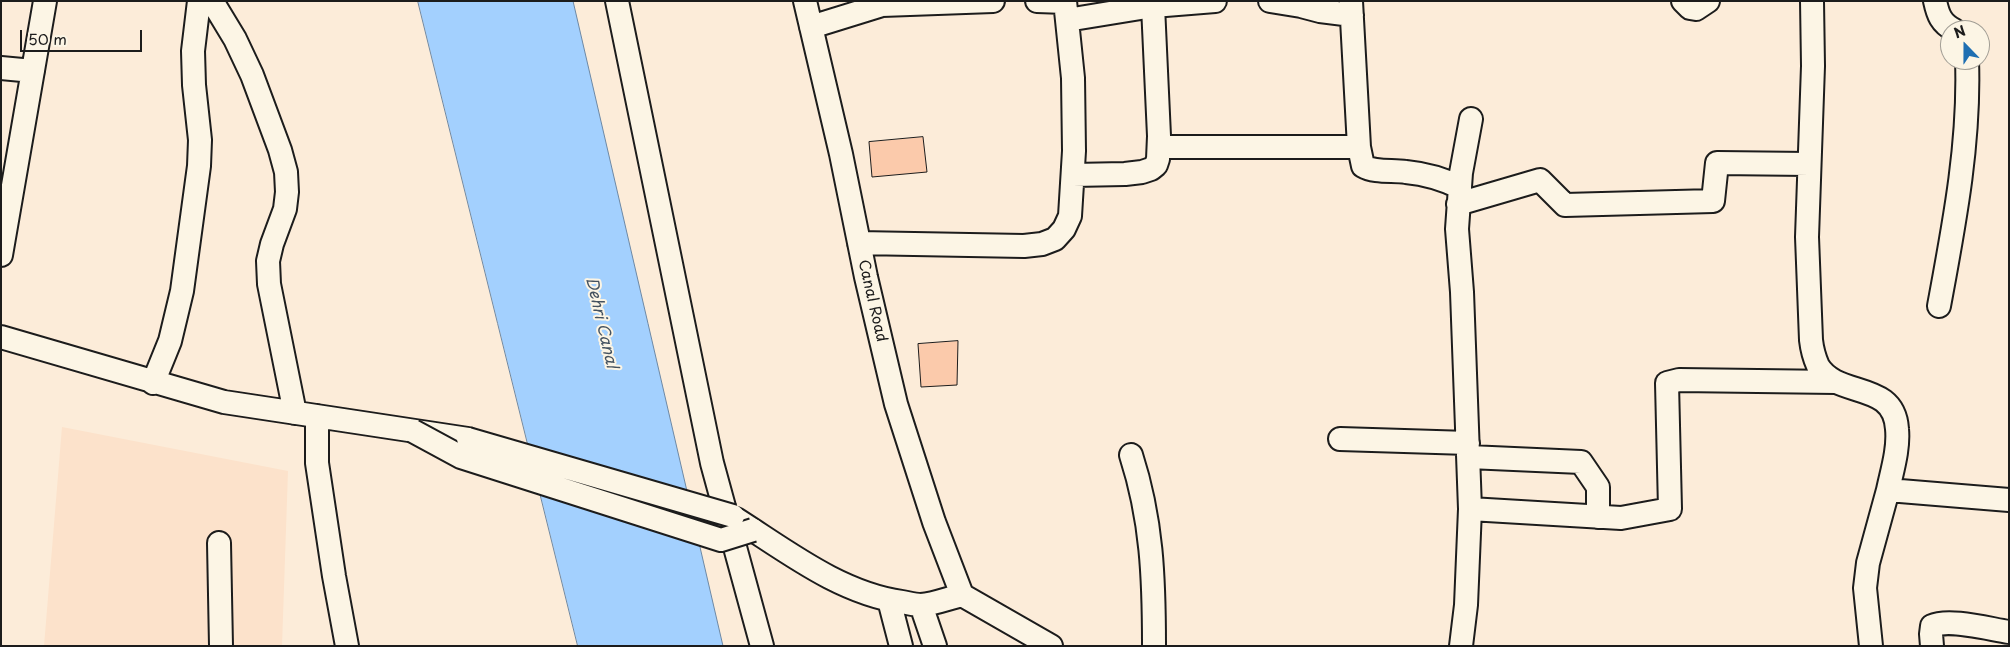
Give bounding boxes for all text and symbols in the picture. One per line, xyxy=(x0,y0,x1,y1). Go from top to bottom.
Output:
scale bar xyxy=(22,20,145,52)
north arrow xyxy=(1940,20,1990,70)
text: N xyxy=(1950,20,1969,43)
text: 50 m xyxy=(28,27,67,50)
street label: Canal Road xyxy=(854,258,890,344)
water label: Dehri Canal xyxy=(581,276,621,370)

